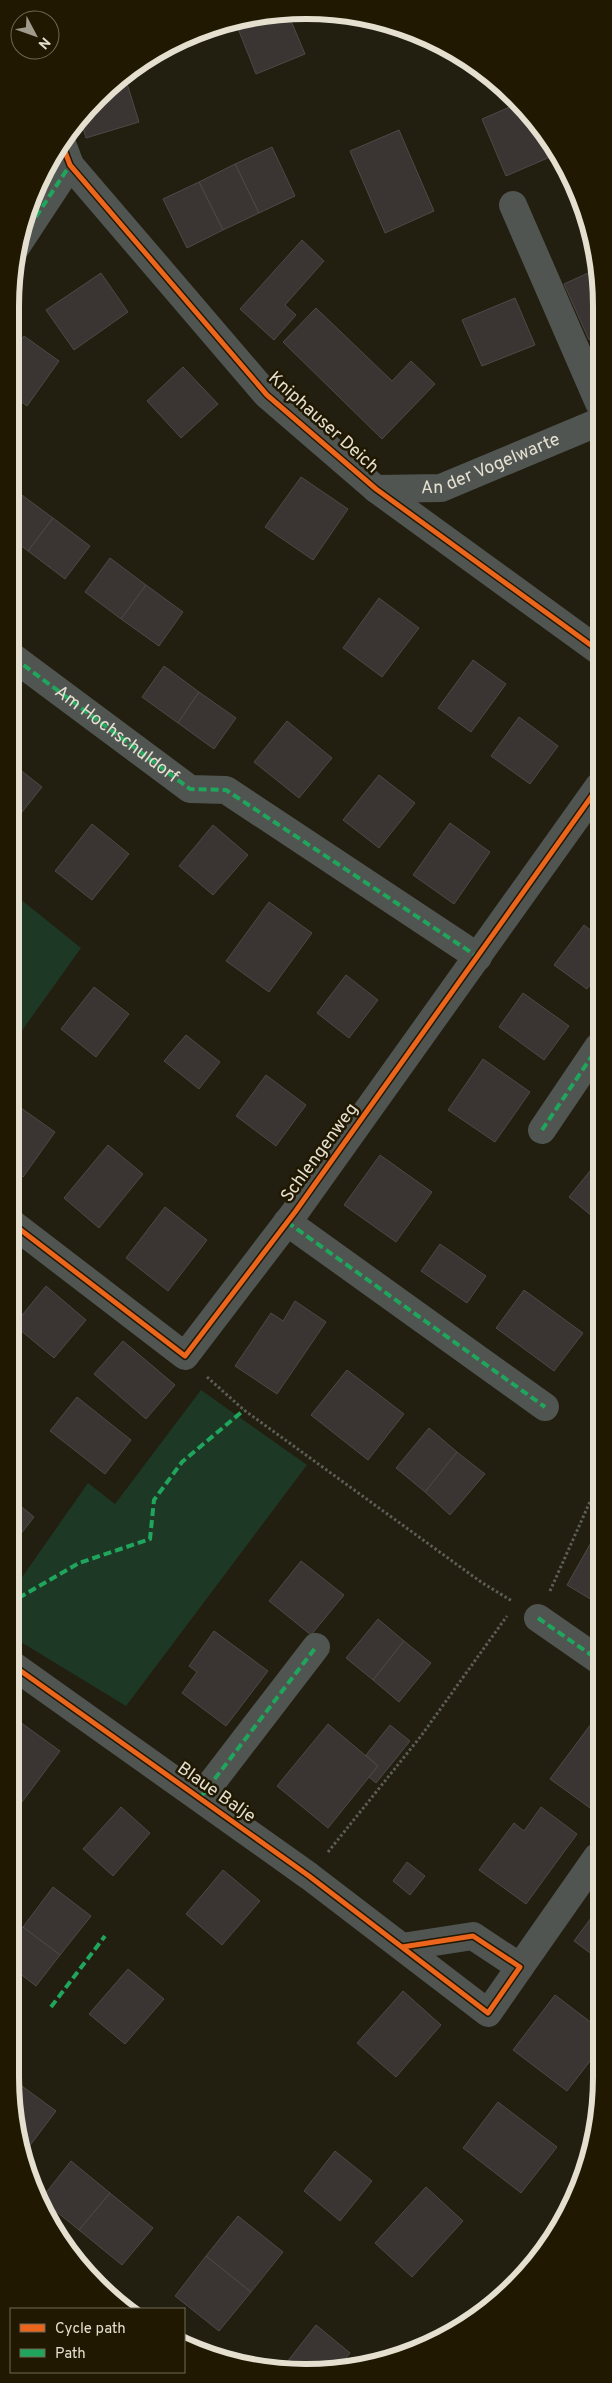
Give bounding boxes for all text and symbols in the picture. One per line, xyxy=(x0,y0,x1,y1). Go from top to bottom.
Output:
north arrow xyxy=(10,10,60,60)
text: N xyxy=(34,33,53,52)
street label: Kniphauser Deich xyxy=(263,367,383,479)
street label: An der Vogelwarte xyxy=(421,428,564,500)
street label: Am Hochschuldorf xyxy=(50,681,183,788)
street label: Schlengenweg xyxy=(276,1099,364,1207)
street label: Blaue Balje xyxy=(172,1758,260,1828)
legend xyxy=(10,2308,185,2373)
text: Cycle path xyxy=(55,2320,126,2339)
text: Path xyxy=(55,2345,86,2364)

